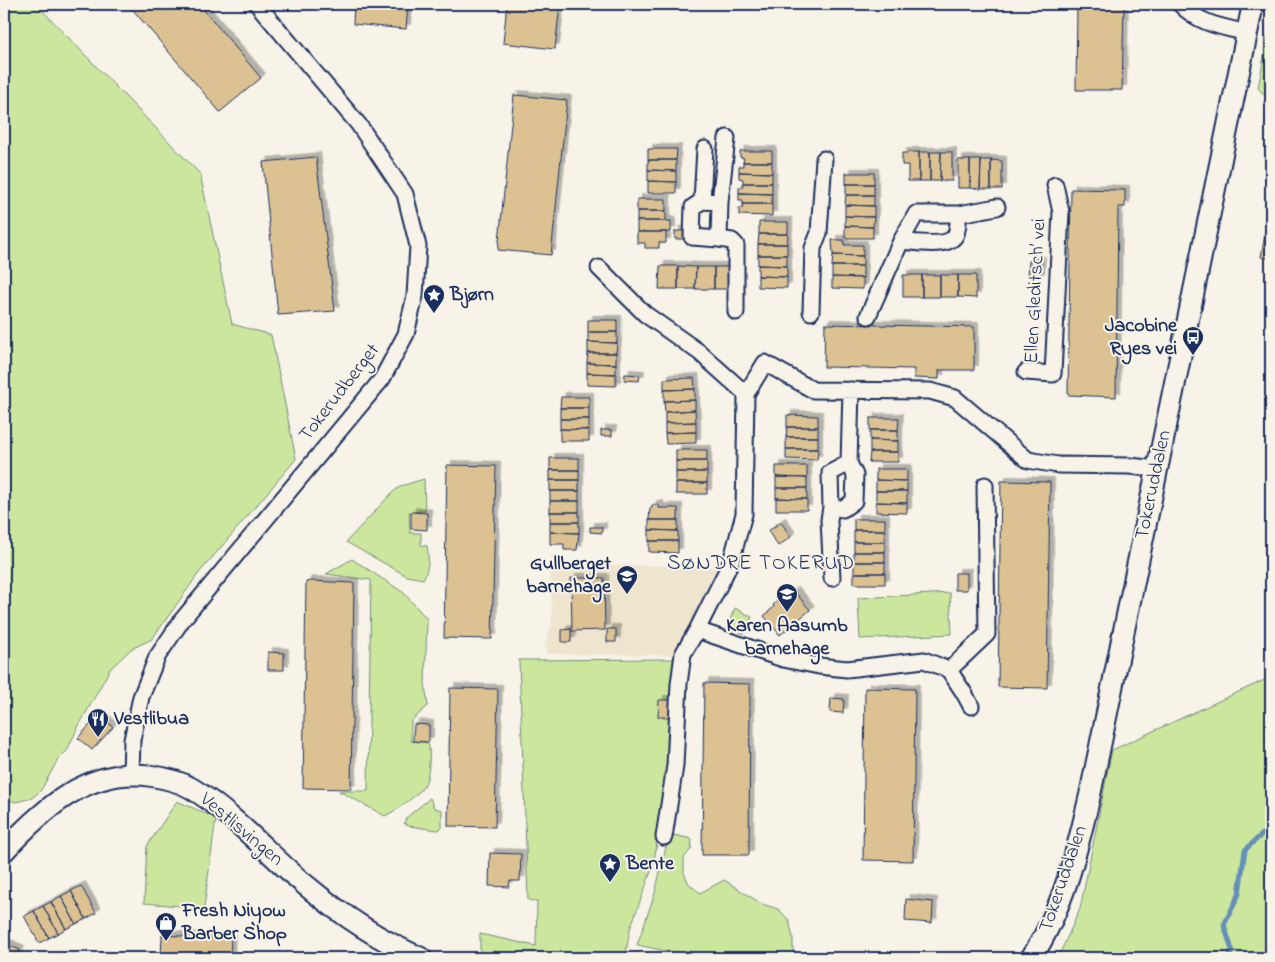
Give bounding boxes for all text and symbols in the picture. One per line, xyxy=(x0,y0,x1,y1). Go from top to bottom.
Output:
street label: Ellen Gleditsch’ vei xyxy=(1018,218,1054,364)
place label: Bjørn xyxy=(449,281,494,310)
place icon: Bjørn xyxy=(422,283,446,314)
place label: Jacobine Ryes vei xyxy=(1105,312,1178,365)
bus stop icon: Jacobine Ryes vei xyxy=(1181,325,1205,356)
street label: Tokerudberget xyxy=(292,338,389,449)
street label: Tokeruddalen xyxy=(1128,427,1180,542)
district label: SØNDRE TOKERUD xyxy=(667,549,855,579)
place label: Gullberget barnehage xyxy=(526,550,612,603)
school or university icon: Gullberget barnehage xyxy=(615,564,639,595)
school or university icon: Karen Aasumb barnehage xyxy=(775,582,799,613)
place label: Karen Aasumb barnehage xyxy=(726,612,848,665)
place label: Vestlibua xyxy=(113,705,189,734)
restaurant icon: Vestlibua xyxy=(86,707,110,738)
street label: Vestlisvingen xyxy=(191,786,289,875)
street label: Tokeruddalen xyxy=(1032,822,1096,936)
place label: Bente xyxy=(625,850,675,879)
place icon: Bente xyxy=(598,852,622,883)
place label: Fresh Niyow Barber Shop xyxy=(181,897,287,949)
shop icon: Fresh Niyow Barber Shop xyxy=(154,911,178,942)

